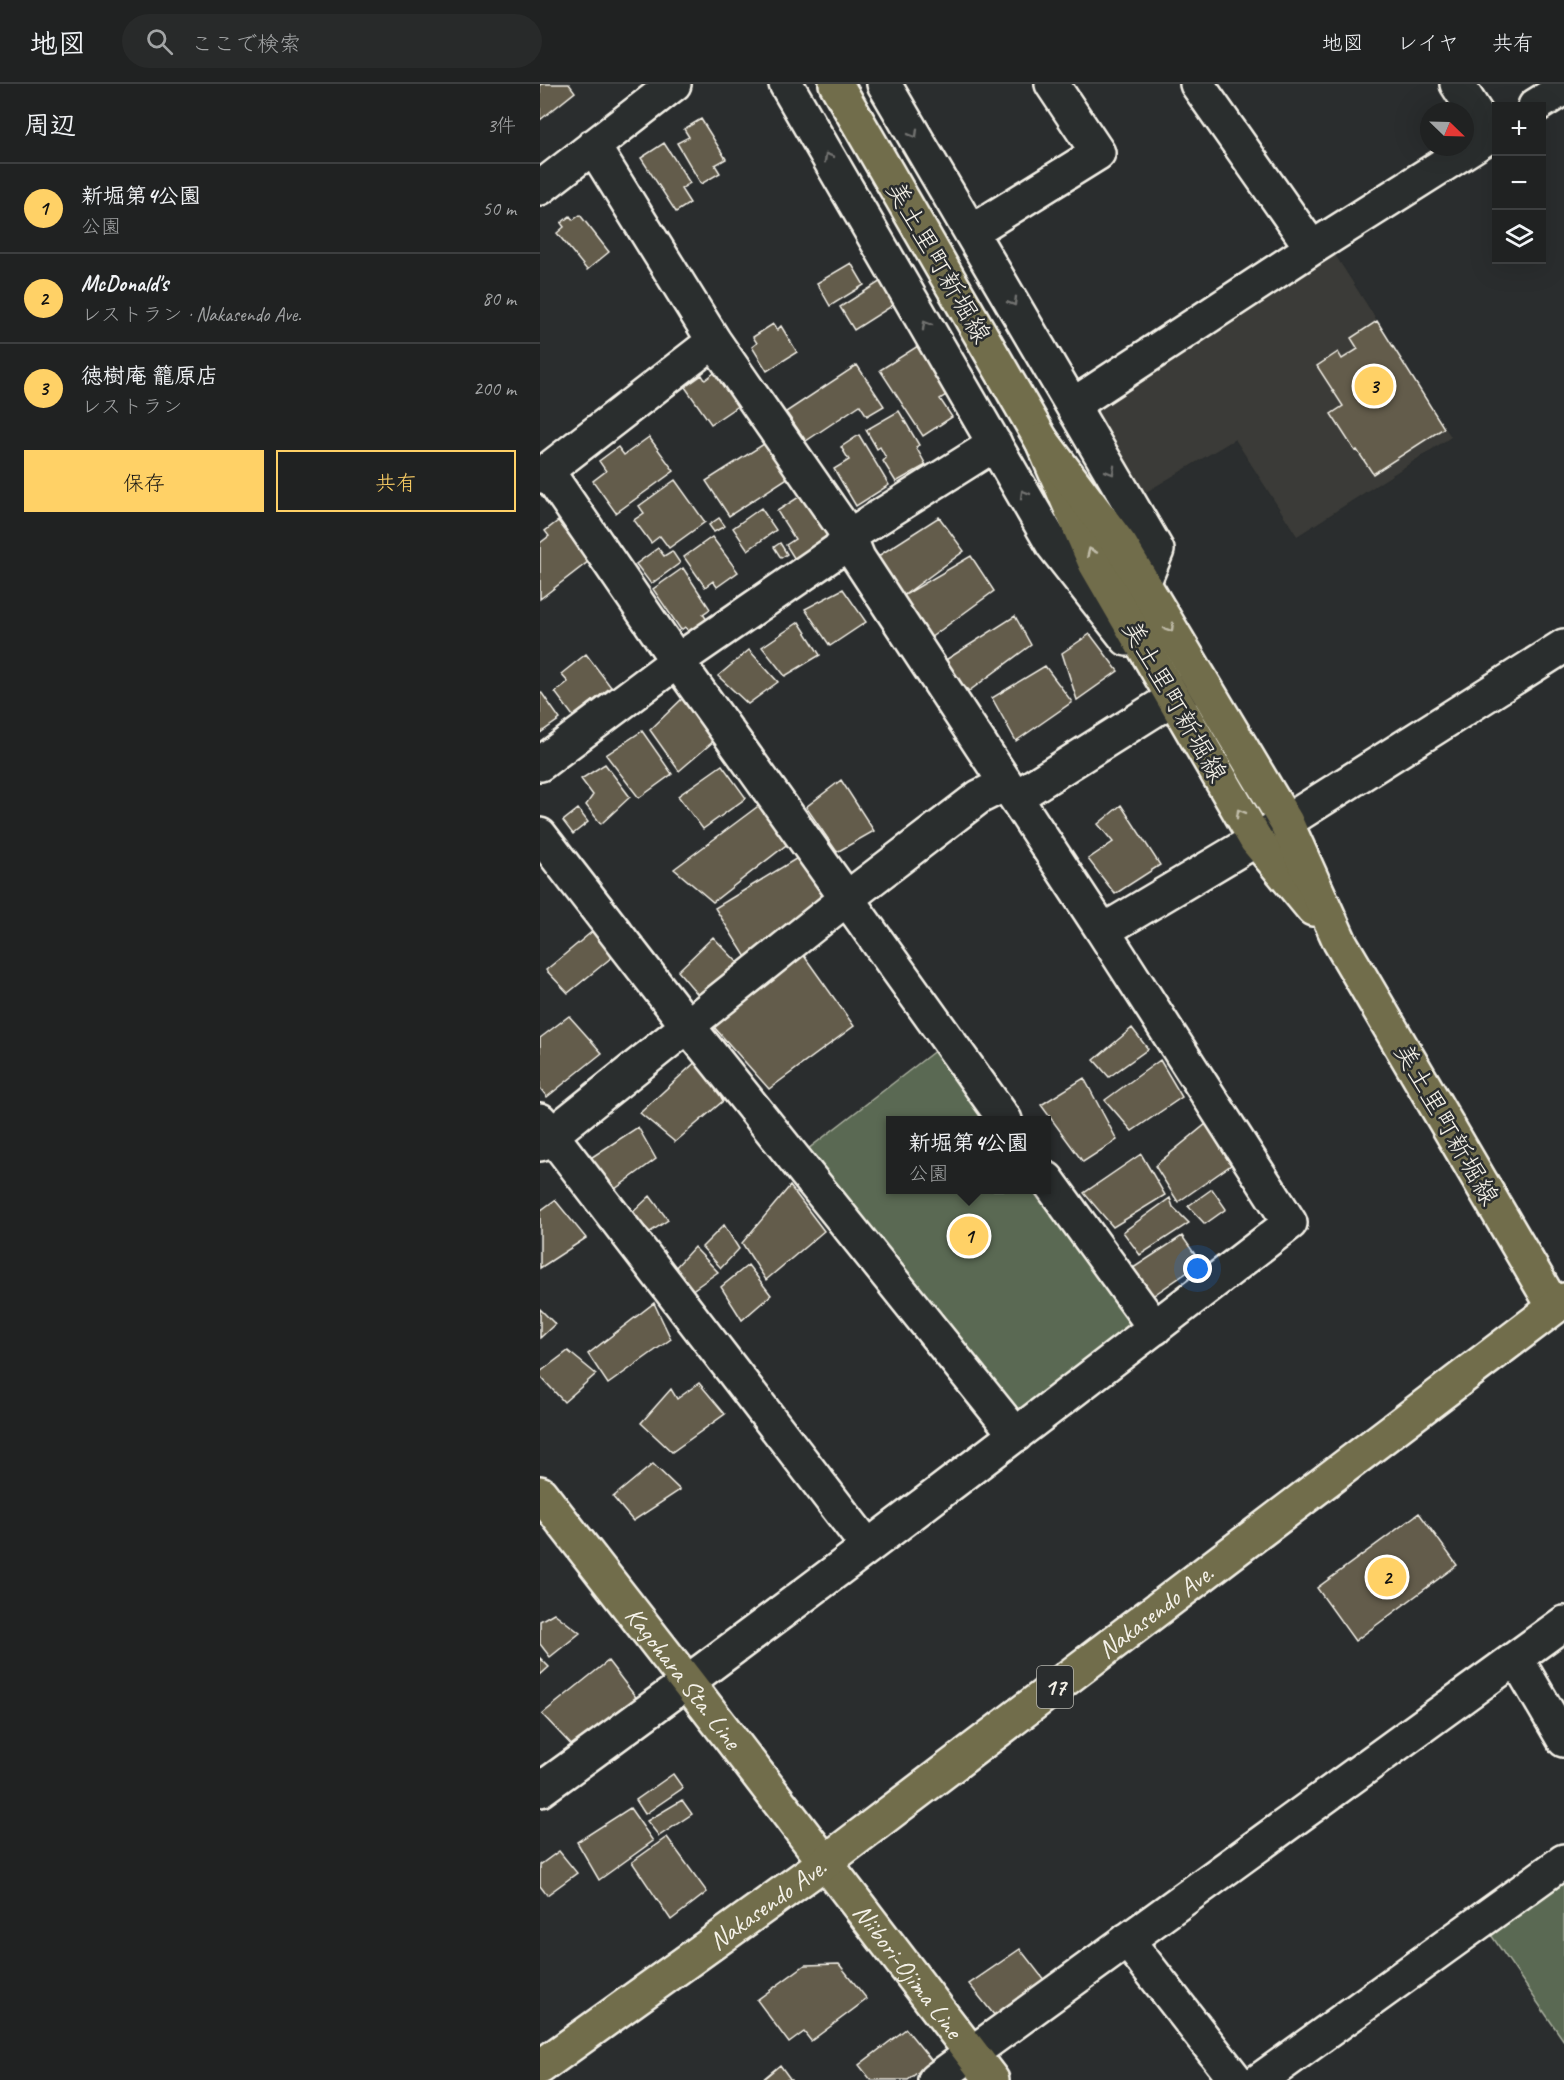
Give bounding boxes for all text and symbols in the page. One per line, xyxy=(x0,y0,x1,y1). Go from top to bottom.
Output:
search box xyxy=(122,14,542,68)
icon: search xyxy=(143,25,176,58)
text: 地図 xyxy=(30,26,86,61)
text: ここで検索 xyxy=(191,30,301,58)
text: 地図 xyxy=(1322,30,1364,56)
text: レイヤ xyxy=(1397,30,1459,56)
text: 共有 xyxy=(1492,30,1534,56)
north arrow xyxy=(1420,102,1474,156)
map controls xyxy=(1492,102,1546,264)
button: + xyxy=(1492,102,1546,156)
text: 周辺 xyxy=(24,109,76,142)
text: 3件 xyxy=(487,113,516,138)
one-way arrow xyxy=(906,128,918,138)
one-way arrow xyxy=(824,153,835,163)
button: − xyxy=(1492,156,1546,210)
street label: 美土里町新堀線 xyxy=(879,175,998,349)
text: 新堀第4公園 xyxy=(81,182,201,210)
text: 1 xyxy=(39,196,48,221)
text: 50 m xyxy=(482,196,516,221)
button: layers xyxy=(1492,210,1546,264)
text: 公園 xyxy=(81,214,121,239)
text: McDonald's xyxy=(81,270,168,298)
text: 2 xyxy=(39,286,48,311)
text: 80 m xyxy=(482,286,516,311)
one-way arrow xyxy=(1005,296,1017,306)
text: レストラン · Nakasendo Ave. xyxy=(81,302,301,327)
one-way arrow xyxy=(922,321,933,331)
text: 徳樹庵 籠原店 xyxy=(81,362,218,390)
pin: 3 xyxy=(1354,364,1394,408)
text: 3 xyxy=(39,376,48,401)
text: 200 m xyxy=(473,376,516,401)
text: レストラン xyxy=(81,394,183,419)
button: 保存 xyxy=(24,450,264,512)
button: 共有 xyxy=(276,450,516,512)
one-way arrow xyxy=(1104,465,1115,475)
one-way arrow xyxy=(1019,490,1031,500)
one-way arrow xyxy=(1086,548,1098,559)
street label: 美土里町新堀線 xyxy=(1115,614,1234,788)
one-way arrow xyxy=(1162,622,1174,632)
one-way arrow xyxy=(1236,808,1247,819)
street label: 美土里町新堀線 xyxy=(1387,1037,1506,1211)
popup xyxy=(886,1116,1051,1194)
text: 新堀第4公園 xyxy=(909,1129,1028,1157)
text: 公園 xyxy=(909,1161,949,1186)
pin: 1 xyxy=(950,1214,988,1258)
your location xyxy=(1183,1254,1212,1283)
pin: 2 xyxy=(1368,1554,1406,1600)
street label: Nakasendo Ave. xyxy=(1091,1556,1221,1666)
street label: Kagohara Sta. Line xyxy=(618,1600,750,1757)
road number: 17 xyxy=(1037,1666,1073,1708)
street label: Nakasendo Ave. xyxy=(702,1850,834,1957)
street label: Niibori-Ojima Line xyxy=(846,1897,972,2047)

